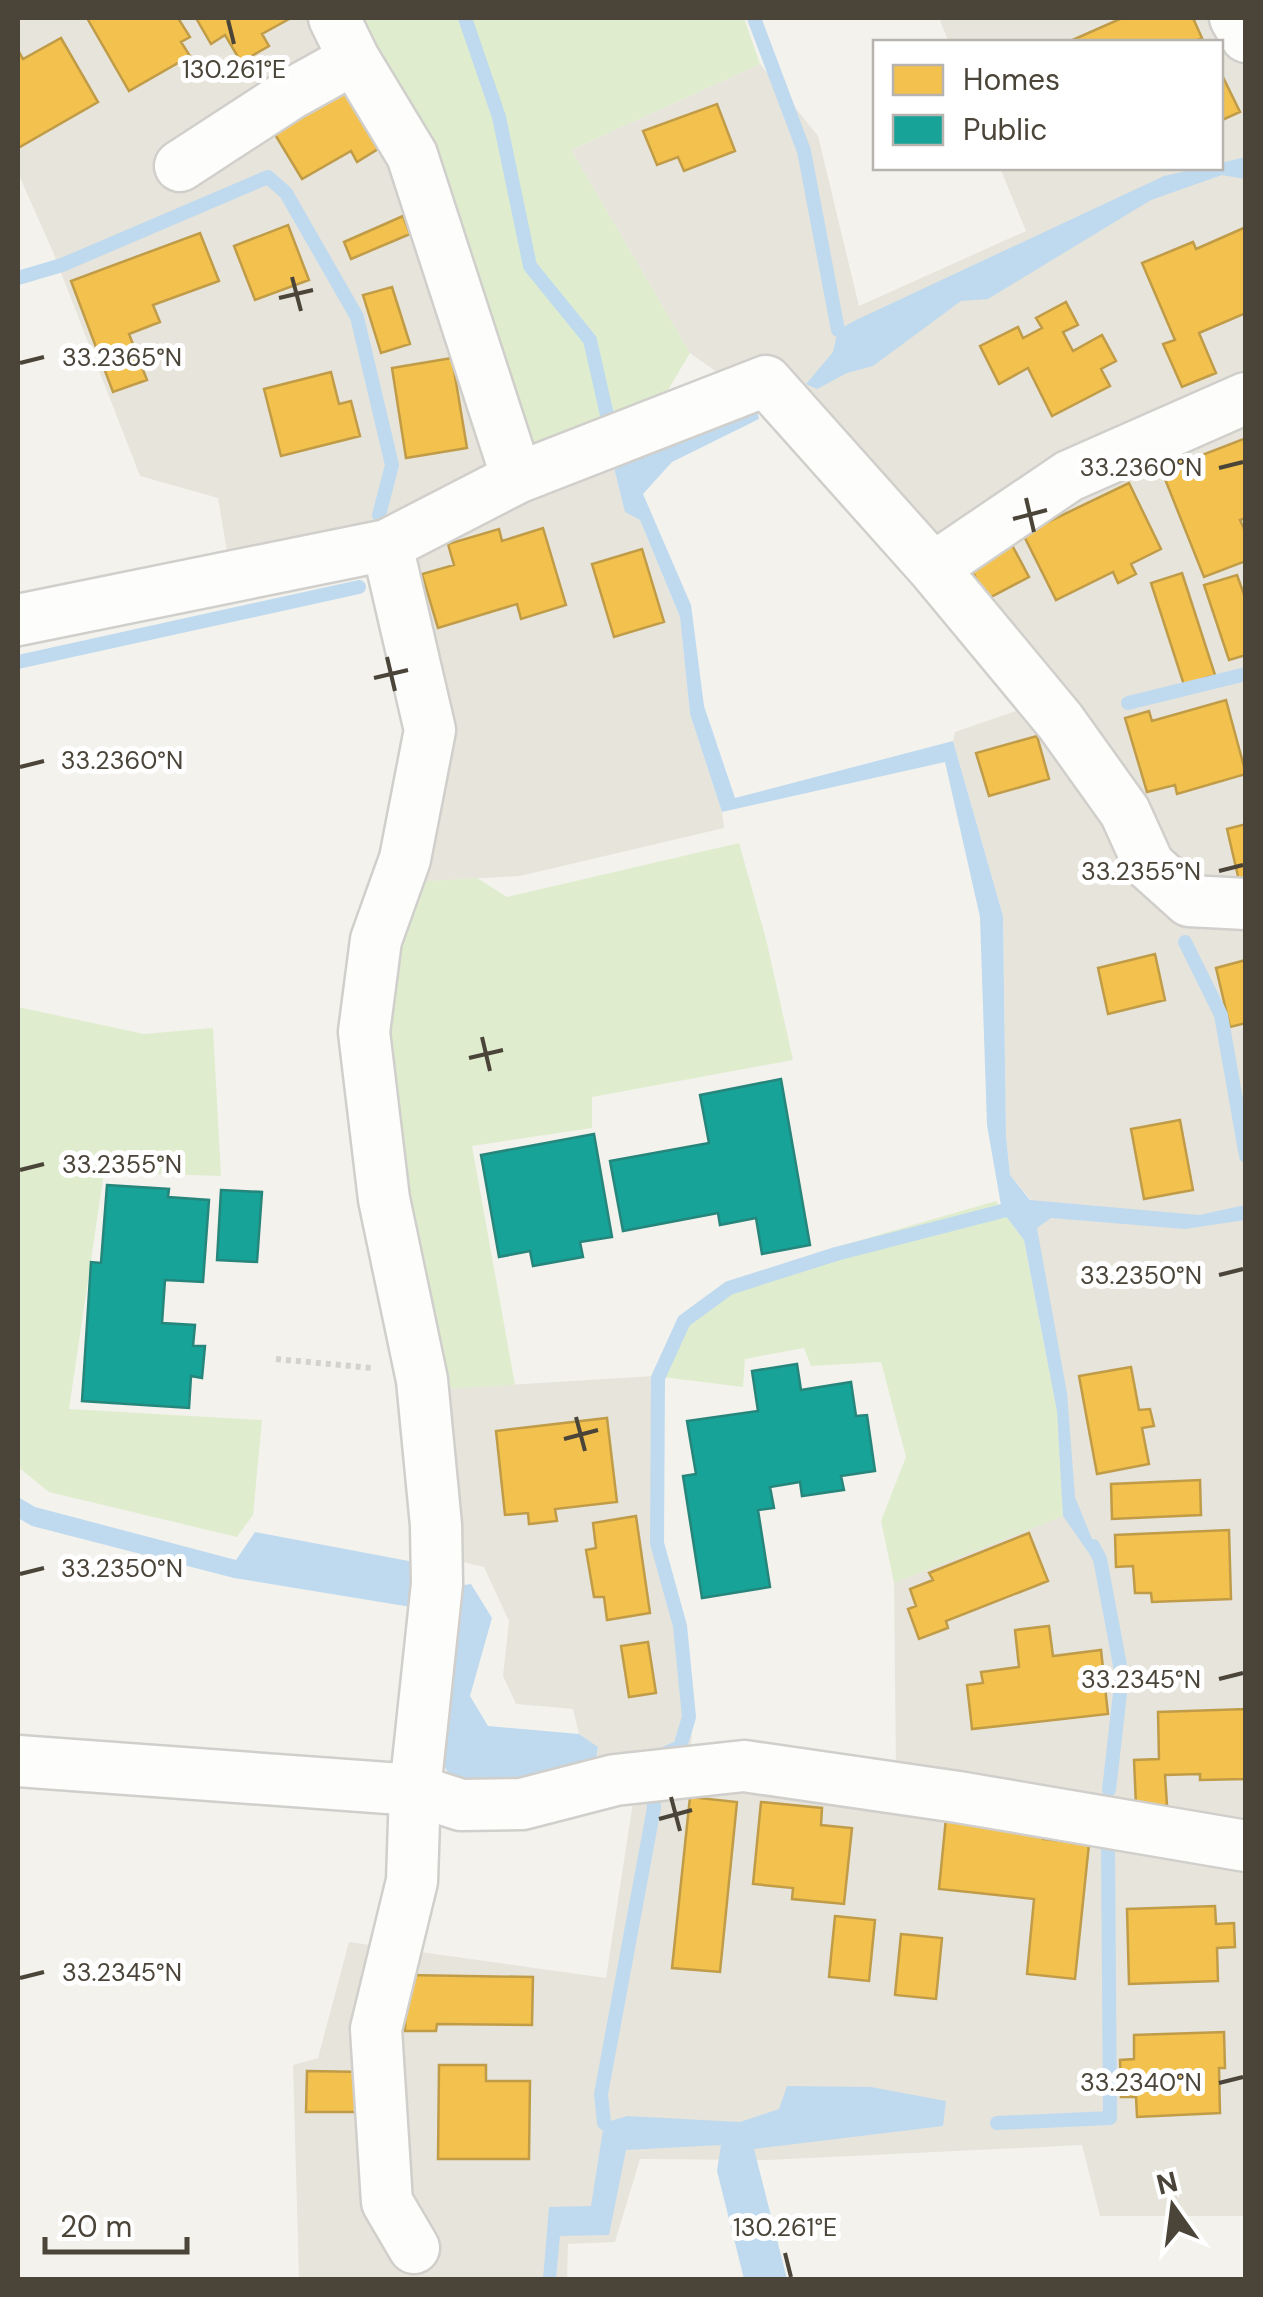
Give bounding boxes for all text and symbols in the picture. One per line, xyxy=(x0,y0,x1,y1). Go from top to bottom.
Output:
legend xyxy=(873,40,1223,170)
text: 130.261°E xyxy=(182,53,286,86)
text: Homes xyxy=(963,60,1060,99)
text: Public xyxy=(963,110,1047,149)
text: 33.2365°N xyxy=(62,341,182,374)
text: 33.2360°N xyxy=(1080,451,1202,484)
text: 33.2360°N xyxy=(61,744,183,777)
text: 33.2355°N xyxy=(1081,855,1201,888)
text: 33.2355°N xyxy=(62,1148,182,1181)
text: 33.2350°N xyxy=(1080,1259,1202,1292)
text: 33.2350°N xyxy=(61,1552,183,1585)
text: 33.2345°N xyxy=(1081,1663,1201,1696)
text: 33.2345°N xyxy=(62,1956,182,1989)
text: 33.2340°N xyxy=(1080,2066,1202,2099)
north arrow xyxy=(1123,2157,1223,2257)
text: N xyxy=(1153,2163,1181,2204)
scale bar xyxy=(45,2192,188,2254)
text: 20 m xyxy=(60,2207,132,2246)
text: 130.261°E xyxy=(733,2211,837,2244)

